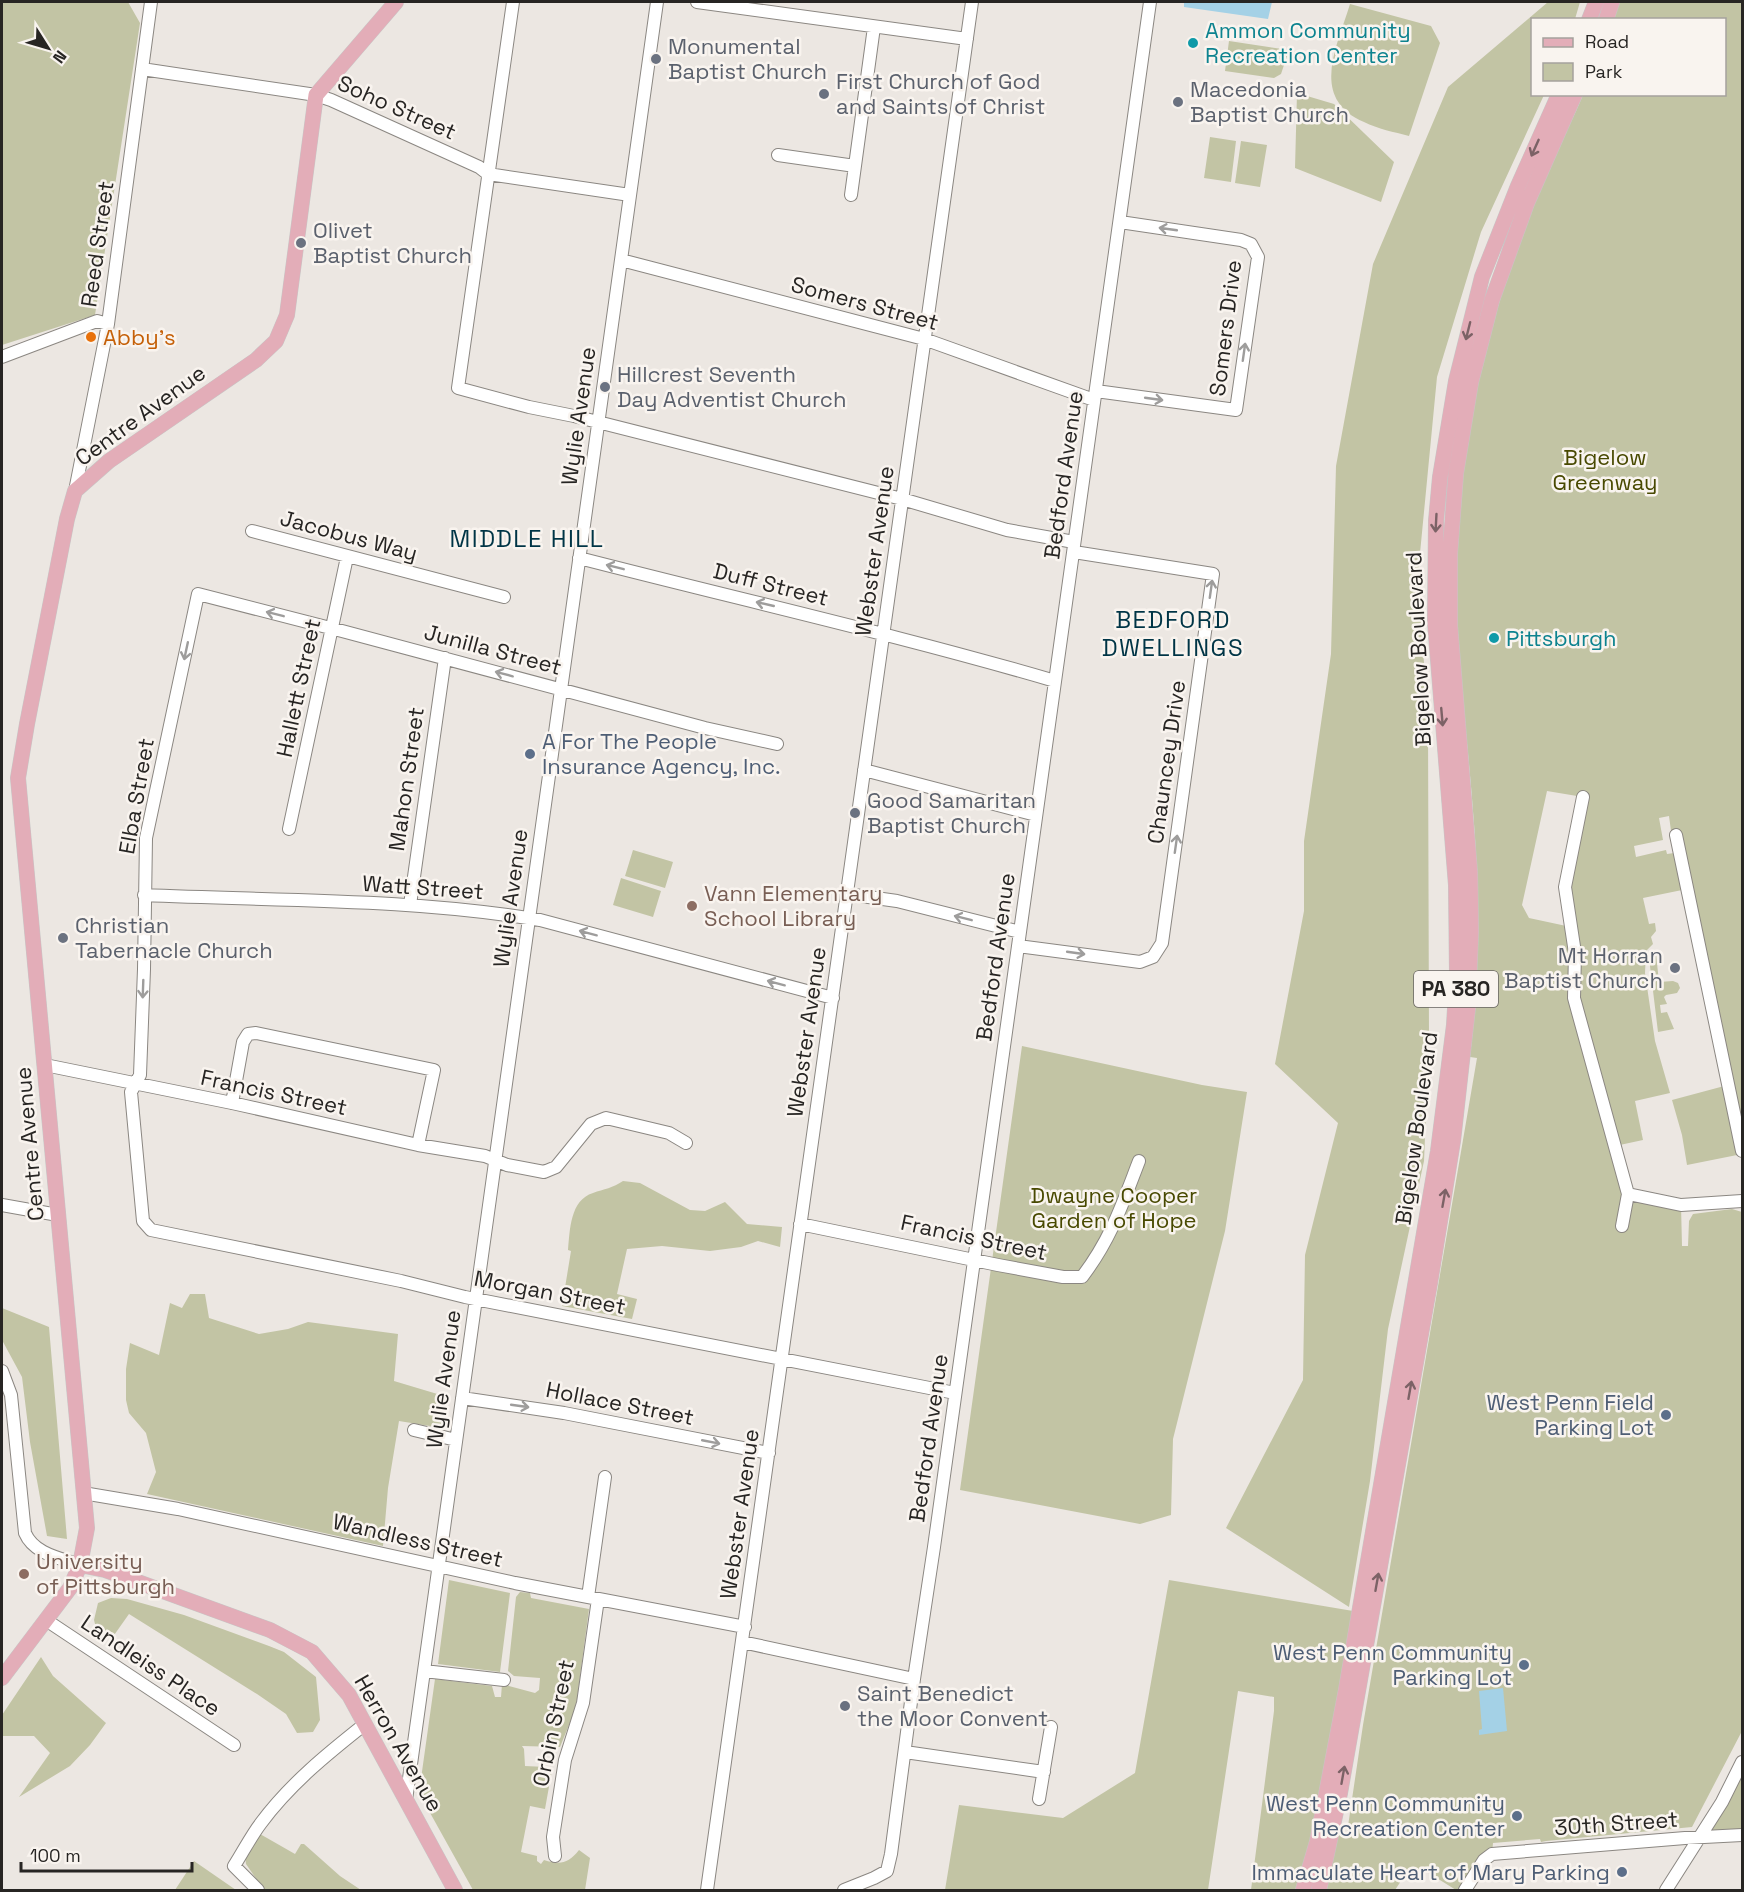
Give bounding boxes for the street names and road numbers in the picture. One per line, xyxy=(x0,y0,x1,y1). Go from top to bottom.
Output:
street label: Soho Street xyxy=(333,68,461,146)
street label: Reed Street xyxy=(74,179,120,309)
street label: Somers Drive xyxy=(1203,258,1247,398)
street label: Somers Street xyxy=(788,270,942,336)
street label: Wylie Avenue xyxy=(554,345,602,487)
street label: Centre Avenue xyxy=(69,358,211,472)
street label: Bedford Avenue xyxy=(1037,389,1089,561)
street label: Webster Avenue xyxy=(848,464,900,638)
street label: Jacobus Way xyxy=(277,503,421,567)
street label: Bigelow Boulevard xyxy=(1399,551,1437,747)
street label: Duff Street xyxy=(711,556,831,612)
street label: Hallett Street xyxy=(270,616,326,760)
street label: Junilla Street xyxy=(421,617,565,681)
street label: Chauncey Drive xyxy=(1141,678,1191,846)
street label: Mahon Street xyxy=(382,705,430,853)
street label: Elba Street xyxy=(112,736,160,856)
street label: Wylie Avenue xyxy=(486,827,534,969)
street label: Watt Street xyxy=(361,869,485,905)
street label: Bedford Avenue xyxy=(969,871,1021,1043)
street label: Webster Avenue xyxy=(780,945,832,1119)
road number: PA 380 xyxy=(1414,971,1498,1007)
street label: Bigelow Boulevard xyxy=(1389,1030,1443,1226)
street label: Francis Street xyxy=(198,1063,350,1121)
street label: Centre Avenue xyxy=(8,1066,50,1222)
street label: Francis Street xyxy=(898,1208,1050,1266)
street label: Morgan Street xyxy=(472,1264,628,1320)
street label: Wylie Avenue xyxy=(419,1308,467,1450)
street label: Bedford Avenue xyxy=(902,1352,954,1524)
street label: Hollace Street xyxy=(544,1375,696,1431)
street label: Webster Avenue xyxy=(713,1427,765,1601)
street label: Wandless Street xyxy=(330,1507,506,1573)
street label: Landleiss Place xyxy=(76,1608,226,1722)
street label: Orbin Street xyxy=(526,1657,580,1789)
street label: Herron Avenue xyxy=(348,1669,450,1817)
street label: 30th Street xyxy=(1553,1805,1679,1841)

